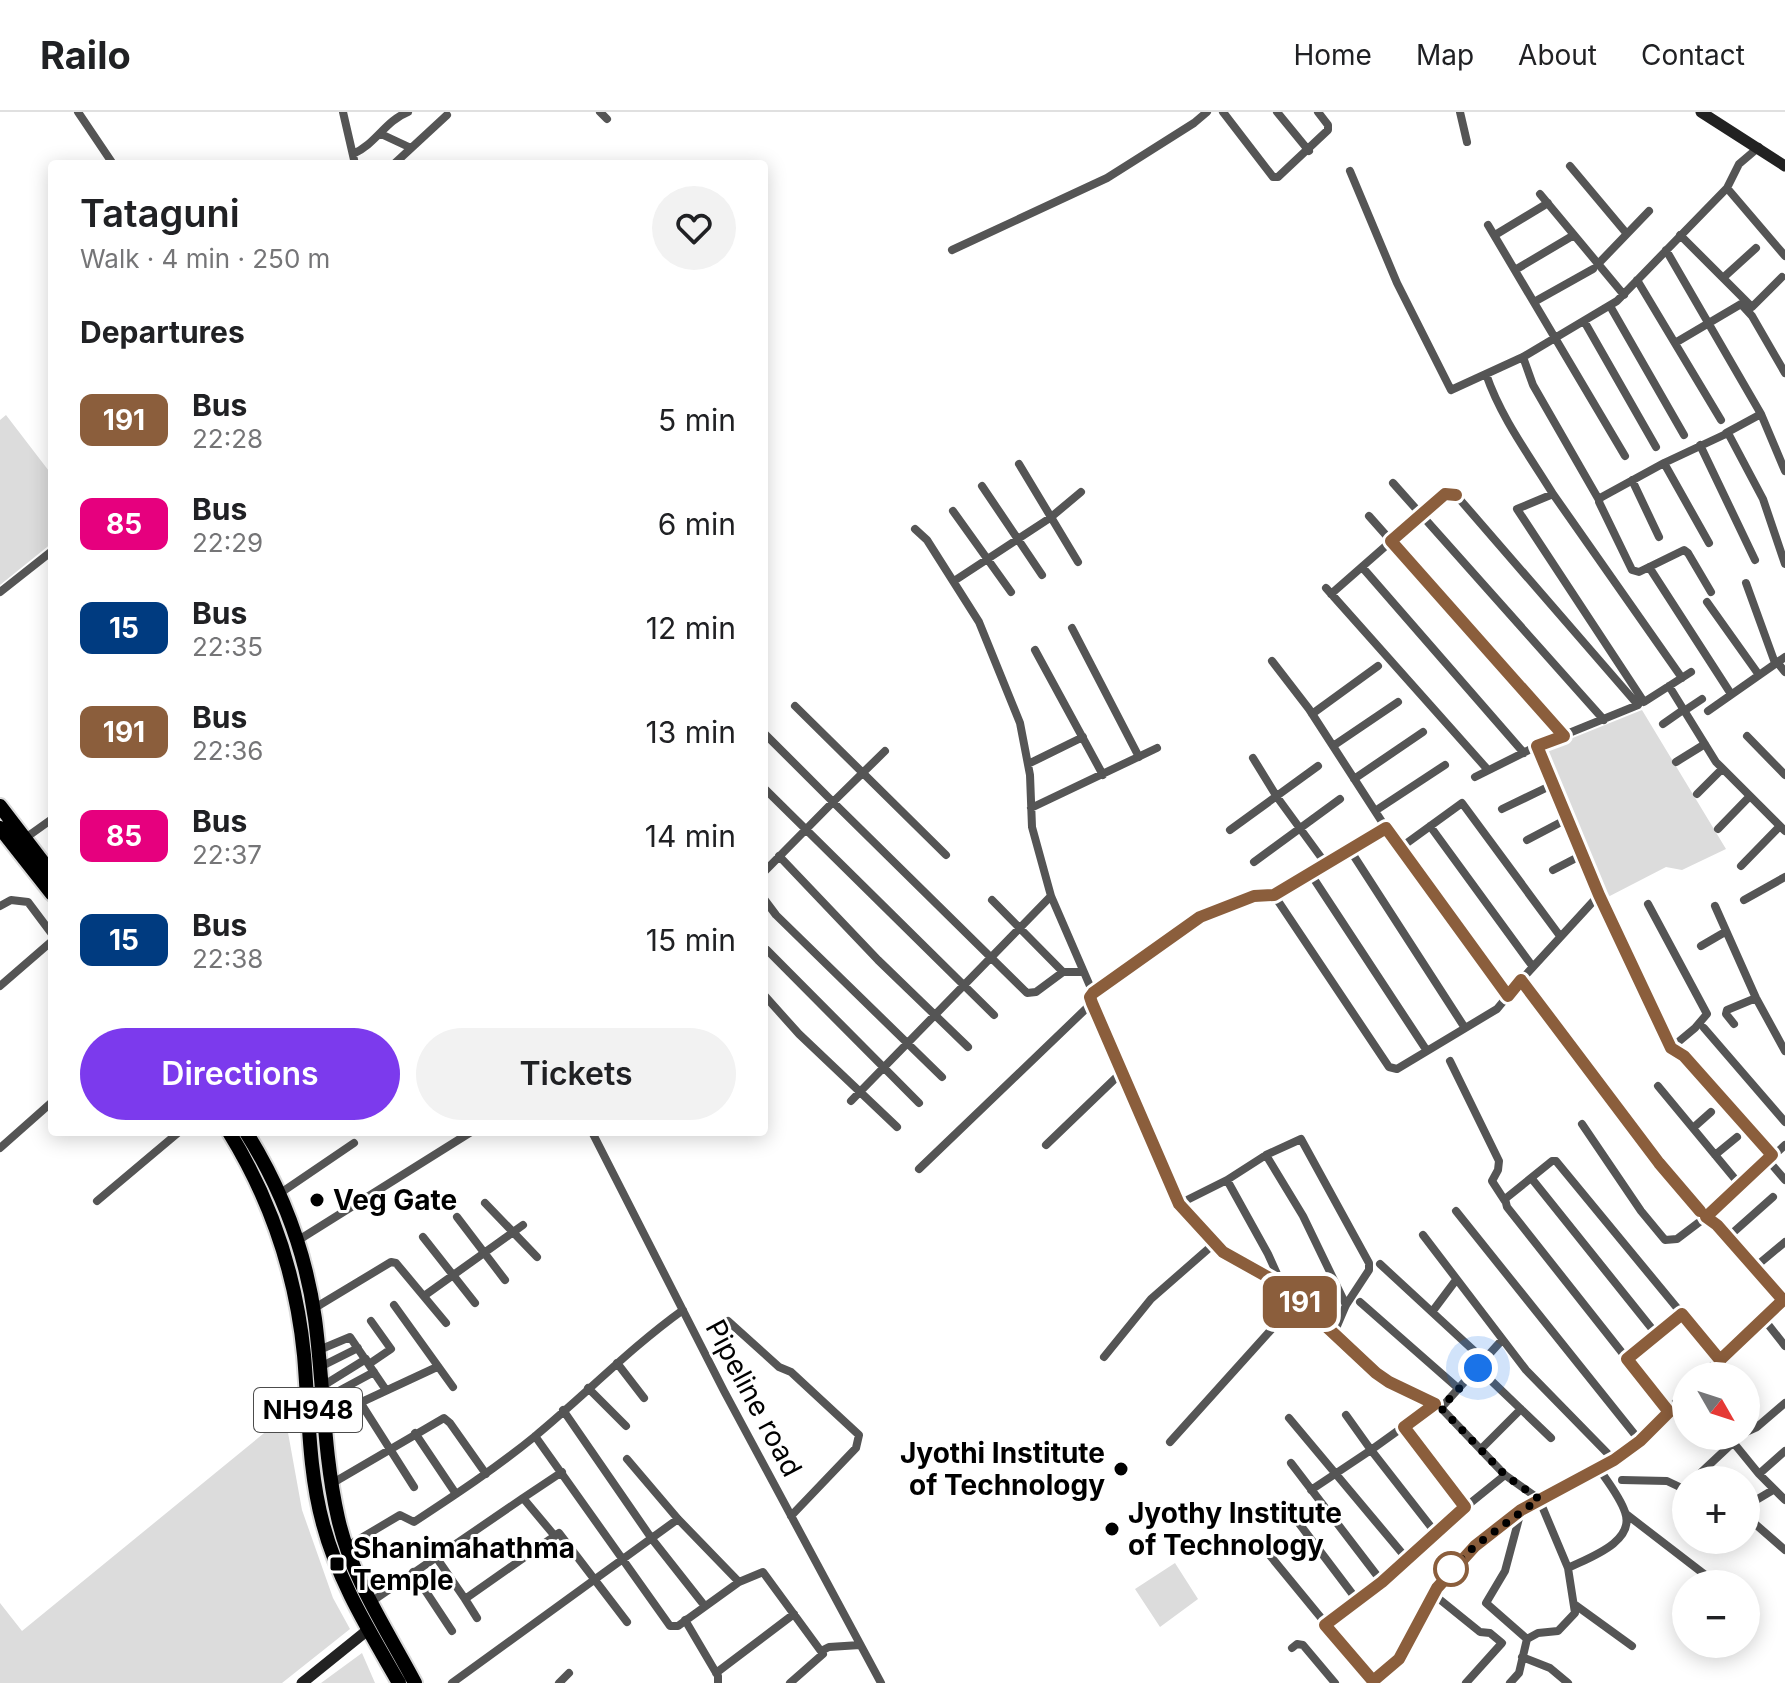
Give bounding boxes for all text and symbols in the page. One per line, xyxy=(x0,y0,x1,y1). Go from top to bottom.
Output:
text: Railo xyxy=(40,32,131,78)
text: Home xyxy=(1293,38,1372,72)
text: Map xyxy=(1416,38,1474,72)
text: About xyxy=(1518,38,1597,72)
text: Contact xyxy=(1641,38,1745,72)
button: heart xyxy=(652,186,736,270)
text: Tataguni xyxy=(80,190,240,236)
text: Walk · 4 min · 250 m xyxy=(80,243,330,274)
text: Departures xyxy=(80,314,245,350)
text: Bus xyxy=(192,387,247,423)
text: 5 min xyxy=(658,402,736,438)
text: 191 xyxy=(103,403,145,437)
text: 22:28 xyxy=(192,423,263,454)
text: Bus xyxy=(192,491,247,527)
text: 6 min xyxy=(658,506,736,542)
text: 85 xyxy=(106,507,142,541)
text: 22:29 xyxy=(192,527,263,558)
text: Bus xyxy=(192,595,247,631)
text: 12 min xyxy=(646,610,736,646)
text: 15 xyxy=(109,611,139,645)
text: 22:35 xyxy=(192,631,263,662)
text: Bus xyxy=(192,699,247,735)
text: 13 min xyxy=(646,714,736,750)
text: 191 xyxy=(103,715,145,749)
text: 22:36 xyxy=(192,735,263,766)
text: Bus xyxy=(192,803,247,839)
text: 14 min xyxy=(645,818,736,854)
text: 85 xyxy=(106,819,142,853)
text: 22:37 xyxy=(192,839,262,870)
text: Bus xyxy=(192,907,247,943)
text: 15 min xyxy=(646,922,736,958)
text: 15 xyxy=(109,923,139,957)
text: 22:38 xyxy=(192,943,263,974)
button: Directions xyxy=(80,1028,400,1120)
button: Tickets xyxy=(416,1028,736,1120)
place label: Veg Gate xyxy=(333,1183,457,1217)
marker: Veg Gate xyxy=(308,1191,326,1209)
line badge: 191 xyxy=(1254,1276,1346,1328)
text: 191 xyxy=(1279,1285,1321,1319)
street label: Pipeline road xyxy=(699,1314,809,1482)
your location xyxy=(1458,1348,1498,1388)
north arrow xyxy=(1672,1362,1760,1450)
map controls xyxy=(1672,1362,1760,1658)
road number: NH948 xyxy=(254,1388,362,1432)
place label: Jyothi Institute of Technology xyxy=(900,1436,1105,1502)
marker: Jyothi Institute of Technology xyxy=(1112,1460,1130,1478)
button: + xyxy=(1672,1466,1760,1554)
place label: Jyothy Institute of Technology xyxy=(1128,1496,1342,1562)
marker: Jyothy Institute of Technology xyxy=(1103,1520,1121,1538)
place label: Shanimahathma Temple xyxy=(353,1531,575,1597)
unlabelled marker xyxy=(1434,1552,1468,1586)
marker: Shanimahathma Temple xyxy=(328,1555,346,1573)
button: − xyxy=(1672,1570,1760,1658)

